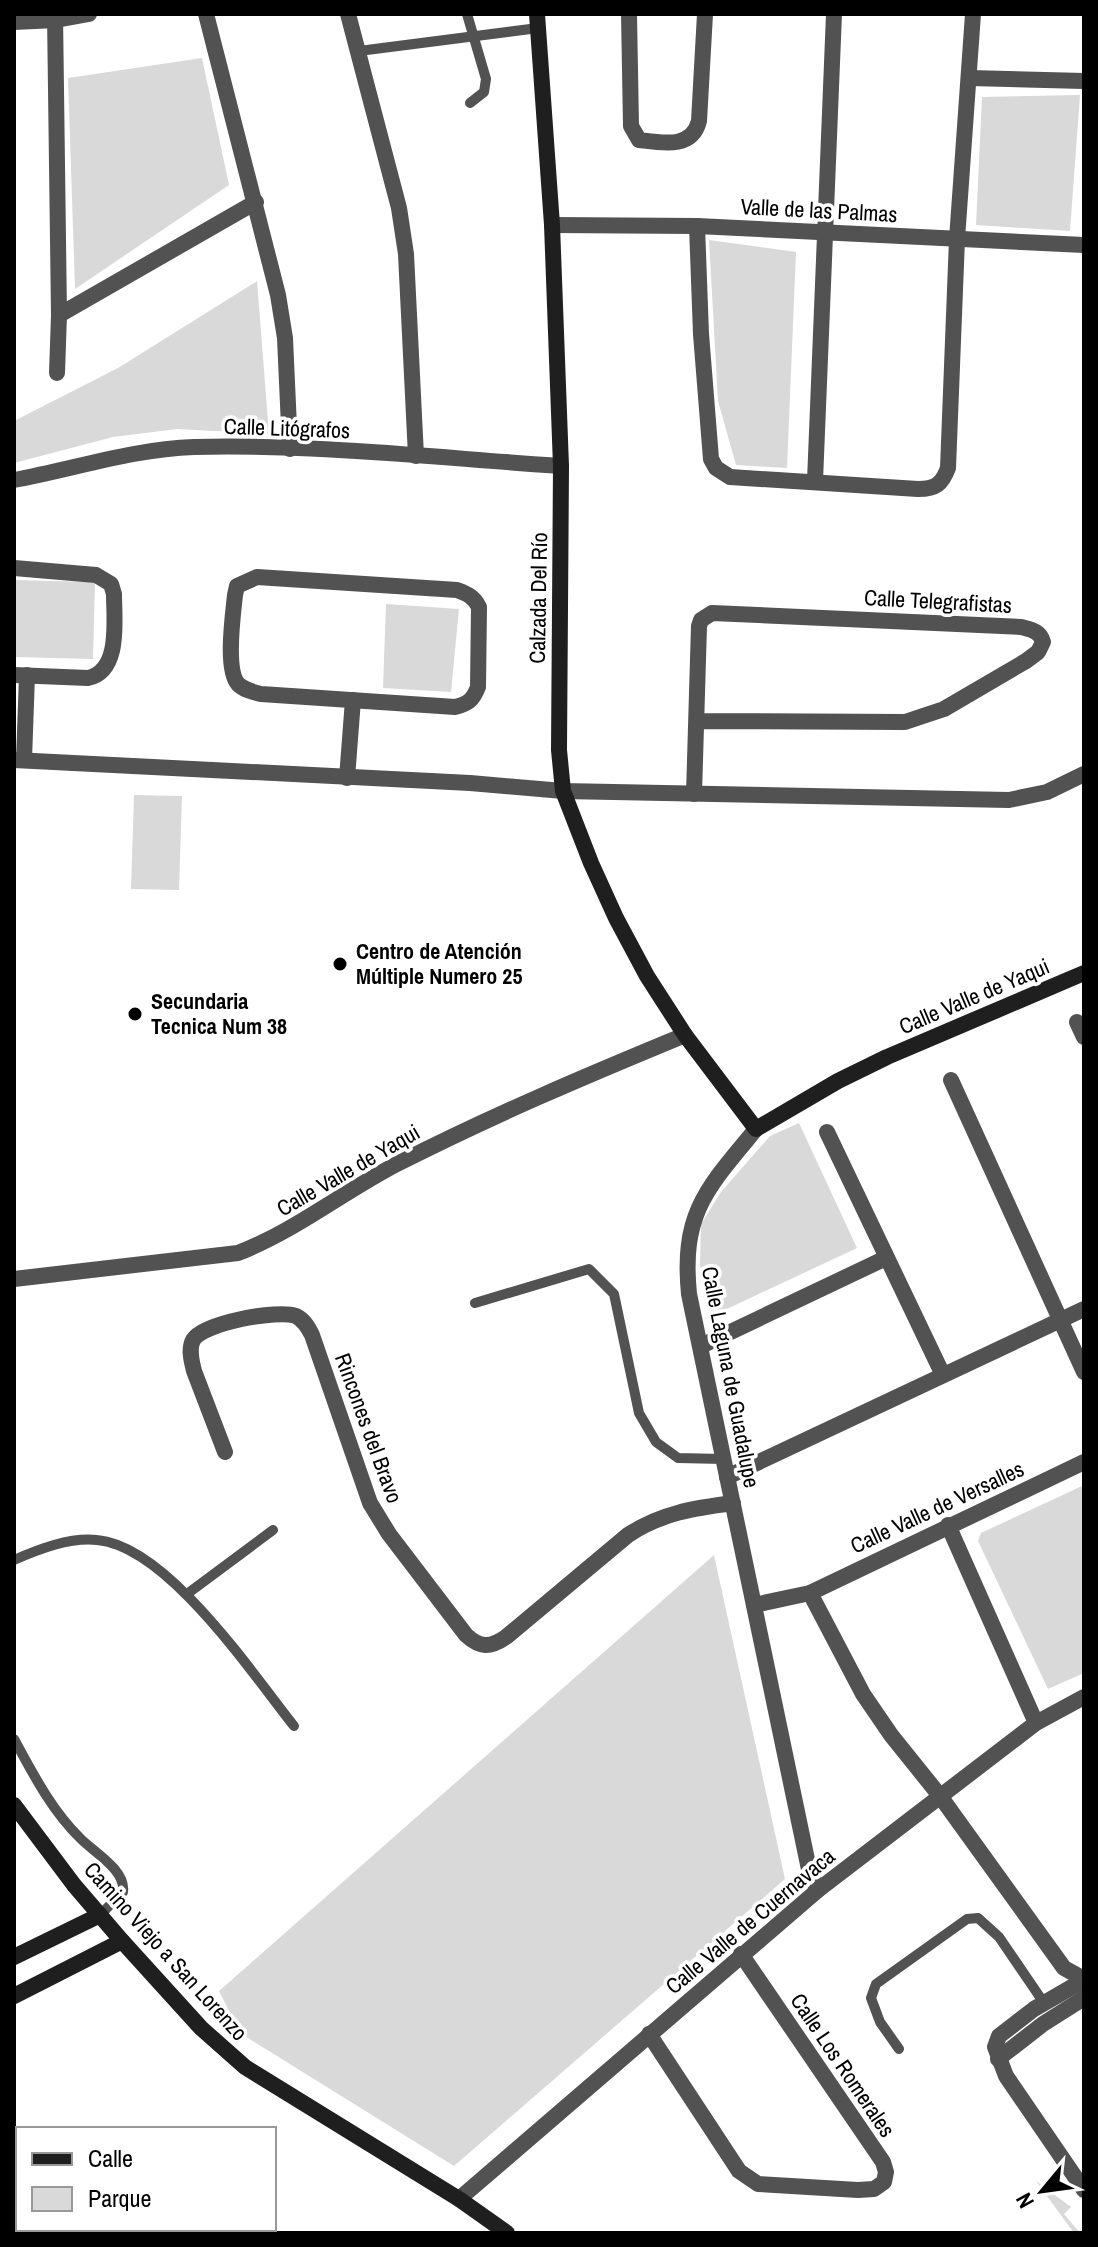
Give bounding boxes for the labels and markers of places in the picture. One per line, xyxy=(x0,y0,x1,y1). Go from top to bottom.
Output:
place label: Centro de Atención Múltiple Numero 25 xyxy=(356,936,522,991)
marker: Centro de Atención Múltiple Numero 25 xyxy=(331,955,349,973)
place label: Secundaria Tecnica Num 38 xyxy=(151,986,287,1041)
marker: Secundaria Tecnica Num 38 xyxy=(126,1005,144,1023)

